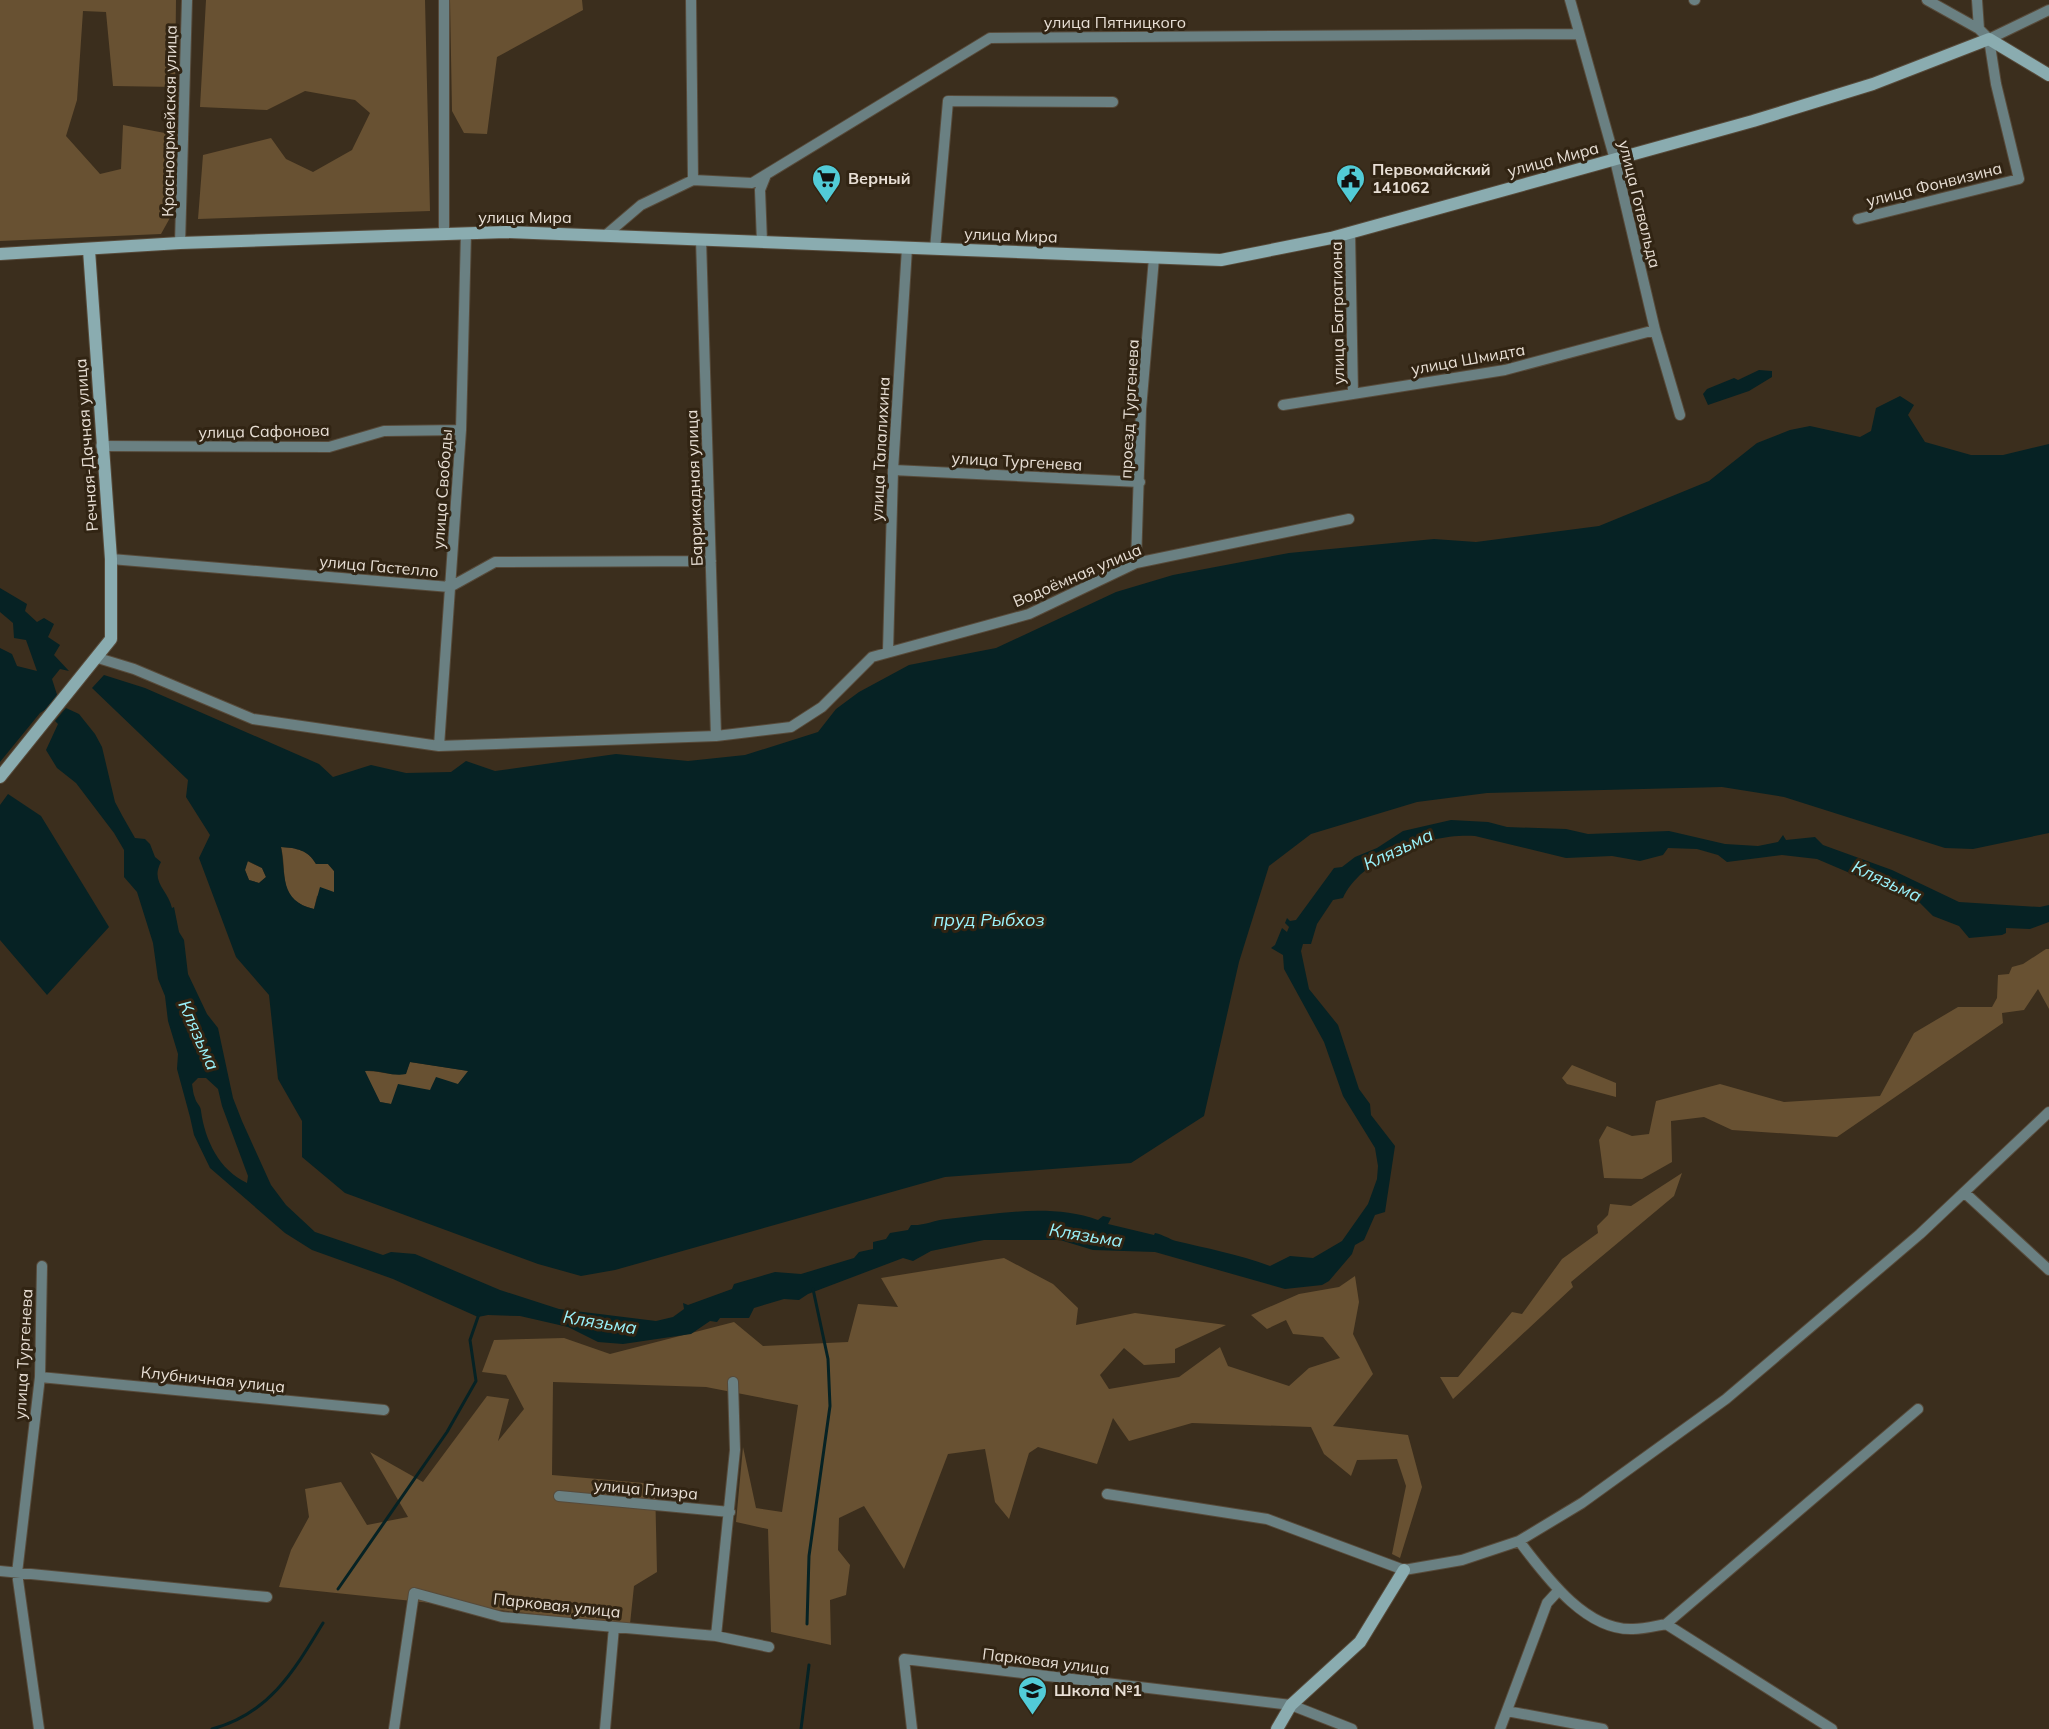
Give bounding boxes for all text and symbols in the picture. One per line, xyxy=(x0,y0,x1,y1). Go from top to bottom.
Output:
street label: улица Пятницкого xyxy=(1044,12,1186,32)
street label: Красноармейская улица xyxy=(157,25,181,217)
street label: улица Мира xyxy=(1505,137,1601,181)
street label: улица Готвальда xyxy=(1614,138,1666,270)
street label: улица Фонвизина xyxy=(1864,157,2004,211)
place label: Первомайский 141062 xyxy=(1372,159,1491,197)
supermarket icon: Верный xyxy=(811,162,843,204)
public building icon: Первомайский 141062 xyxy=(1335,162,1367,204)
place label: Верный xyxy=(848,168,911,188)
street label: улица Мира xyxy=(478,207,572,227)
street label: улица Мира xyxy=(964,223,1058,247)
street label: улица Багратиона xyxy=(1326,241,1348,385)
street label: проезд Тургенева xyxy=(1115,339,1143,479)
street label: улица Шмидта xyxy=(1410,339,1526,379)
street label: Речная-Дачная улица xyxy=(70,358,102,532)
street label: улица Талалихина xyxy=(866,376,894,522)
street label: Баррикадная улица xyxy=(681,409,707,567)
street label: улица Сафонова xyxy=(198,420,330,442)
street label: улица Свободы xyxy=(428,428,456,550)
street label: улица Тургенева xyxy=(951,448,1083,474)
street label: Водоёмная улица xyxy=(1010,539,1144,611)
street label: улица Гастелло xyxy=(319,551,439,581)
water label: Клязьма xyxy=(1359,823,1437,875)
water label: Клязьма xyxy=(1848,855,1926,907)
water label: пруд Рыбхоз xyxy=(933,908,1045,931)
water label: Клязьма xyxy=(173,996,225,1074)
water label: Клязьма xyxy=(1047,1218,1125,1252)
street label: улица Тургенева xyxy=(10,1288,36,1420)
water label: Клязьма xyxy=(561,1305,639,1339)
street label: Клубничная улица xyxy=(140,1361,286,1397)
street label: улица Глиэра xyxy=(593,1474,699,1504)
street label: Парковая улица xyxy=(492,1588,622,1622)
street label: Парковая улица xyxy=(981,1643,1111,1679)
school or university icon: Школа №1 xyxy=(1017,1674,1049,1716)
place label: Школа №1 xyxy=(1054,1680,1142,1700)

